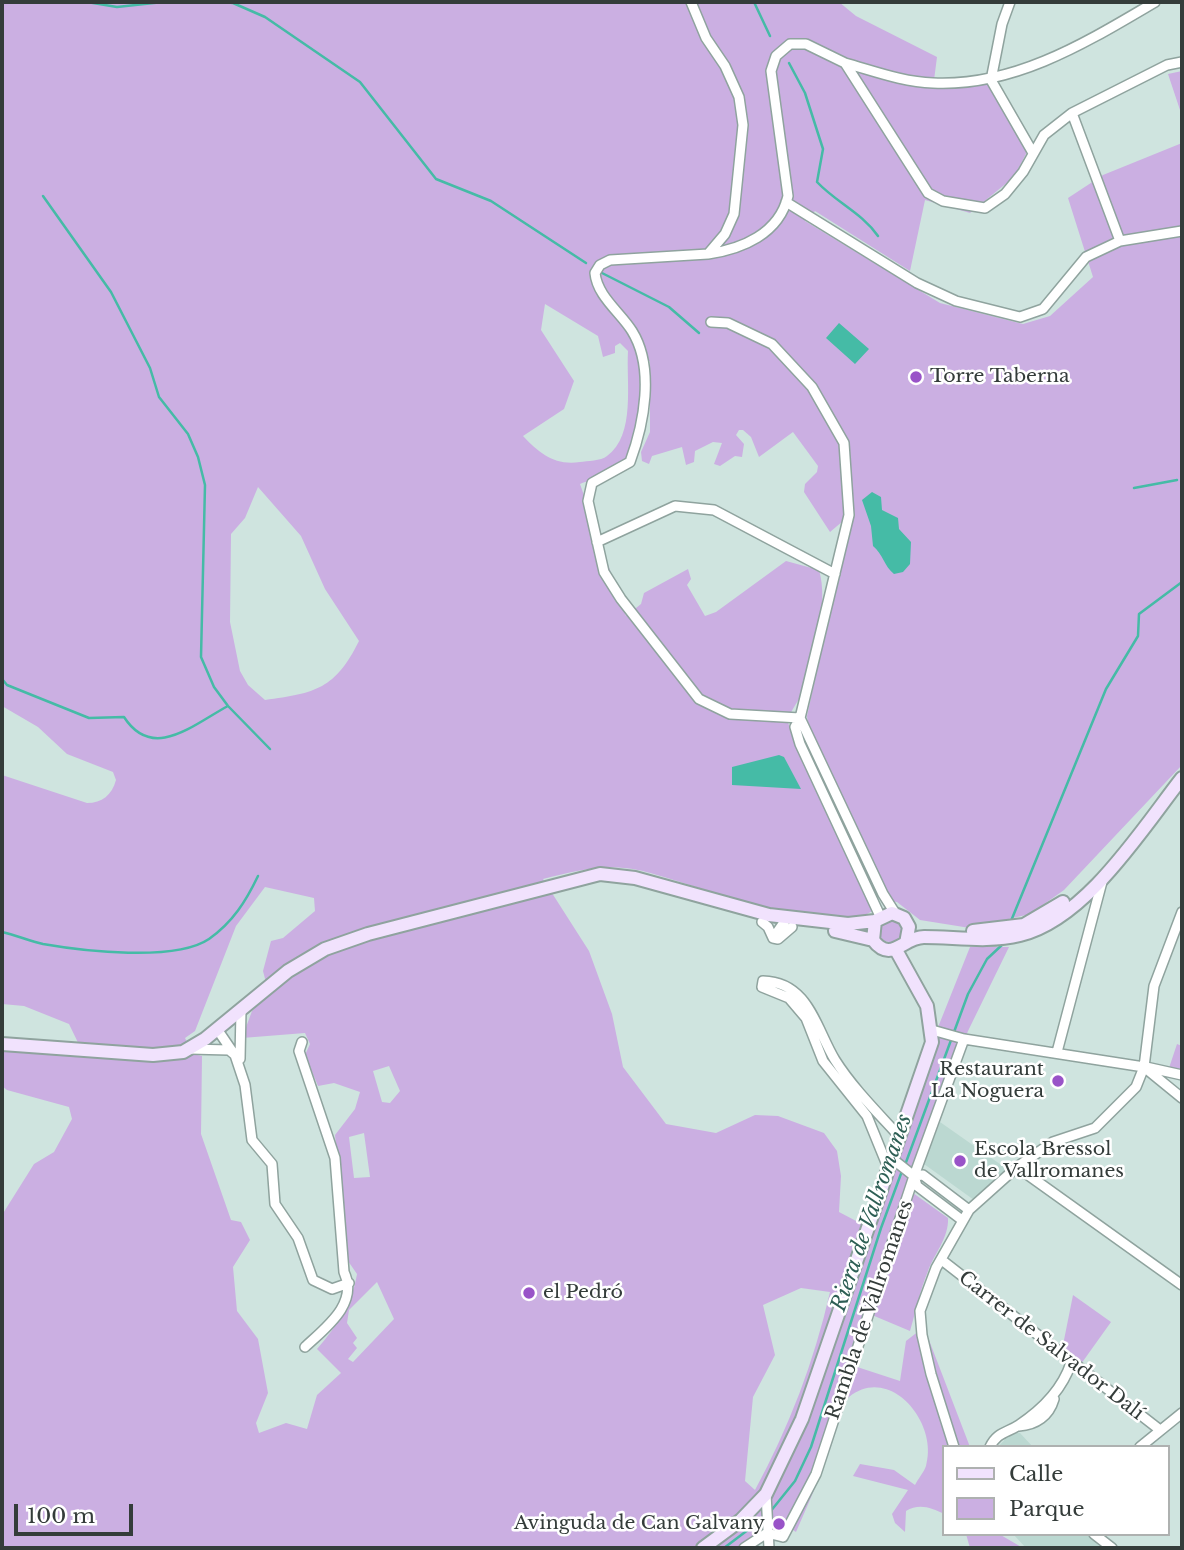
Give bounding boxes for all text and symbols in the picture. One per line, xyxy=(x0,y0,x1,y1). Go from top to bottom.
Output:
place label: Torre Taberna xyxy=(930,366,1070,388)
marker: Torre Taberna xyxy=(908,369,924,385)
place label: Restaurant La Noguera xyxy=(931,1059,1044,1103)
marker: Restaurant La Noguera xyxy=(1050,1073,1066,1089)
water label: Riera de Vallromanes xyxy=(826,1111,918,1315)
place label: Escola Bressol de Vallromanes xyxy=(974,1139,1124,1183)
marker: Escola Bressol de Vallromanes xyxy=(952,1153,968,1169)
street label: Rambla de Vallromanes xyxy=(822,1197,918,1423)
street label: Carrer de Salvador Dalí xyxy=(954,1267,1148,1425)
place label: el Pedró xyxy=(543,1282,623,1304)
marker: el Pedró xyxy=(521,1285,537,1301)
legend xyxy=(942,1445,1170,1536)
text: Calle xyxy=(1009,1461,1063,1487)
scale bar xyxy=(18,1490,136,1534)
text: Parque xyxy=(1009,1496,1084,1522)
text: 100 m xyxy=(27,1503,95,1529)
place label: Avinguda de Can Galvany xyxy=(514,1513,765,1535)
marker: Avinguda de Can Galvany xyxy=(771,1516,787,1532)

